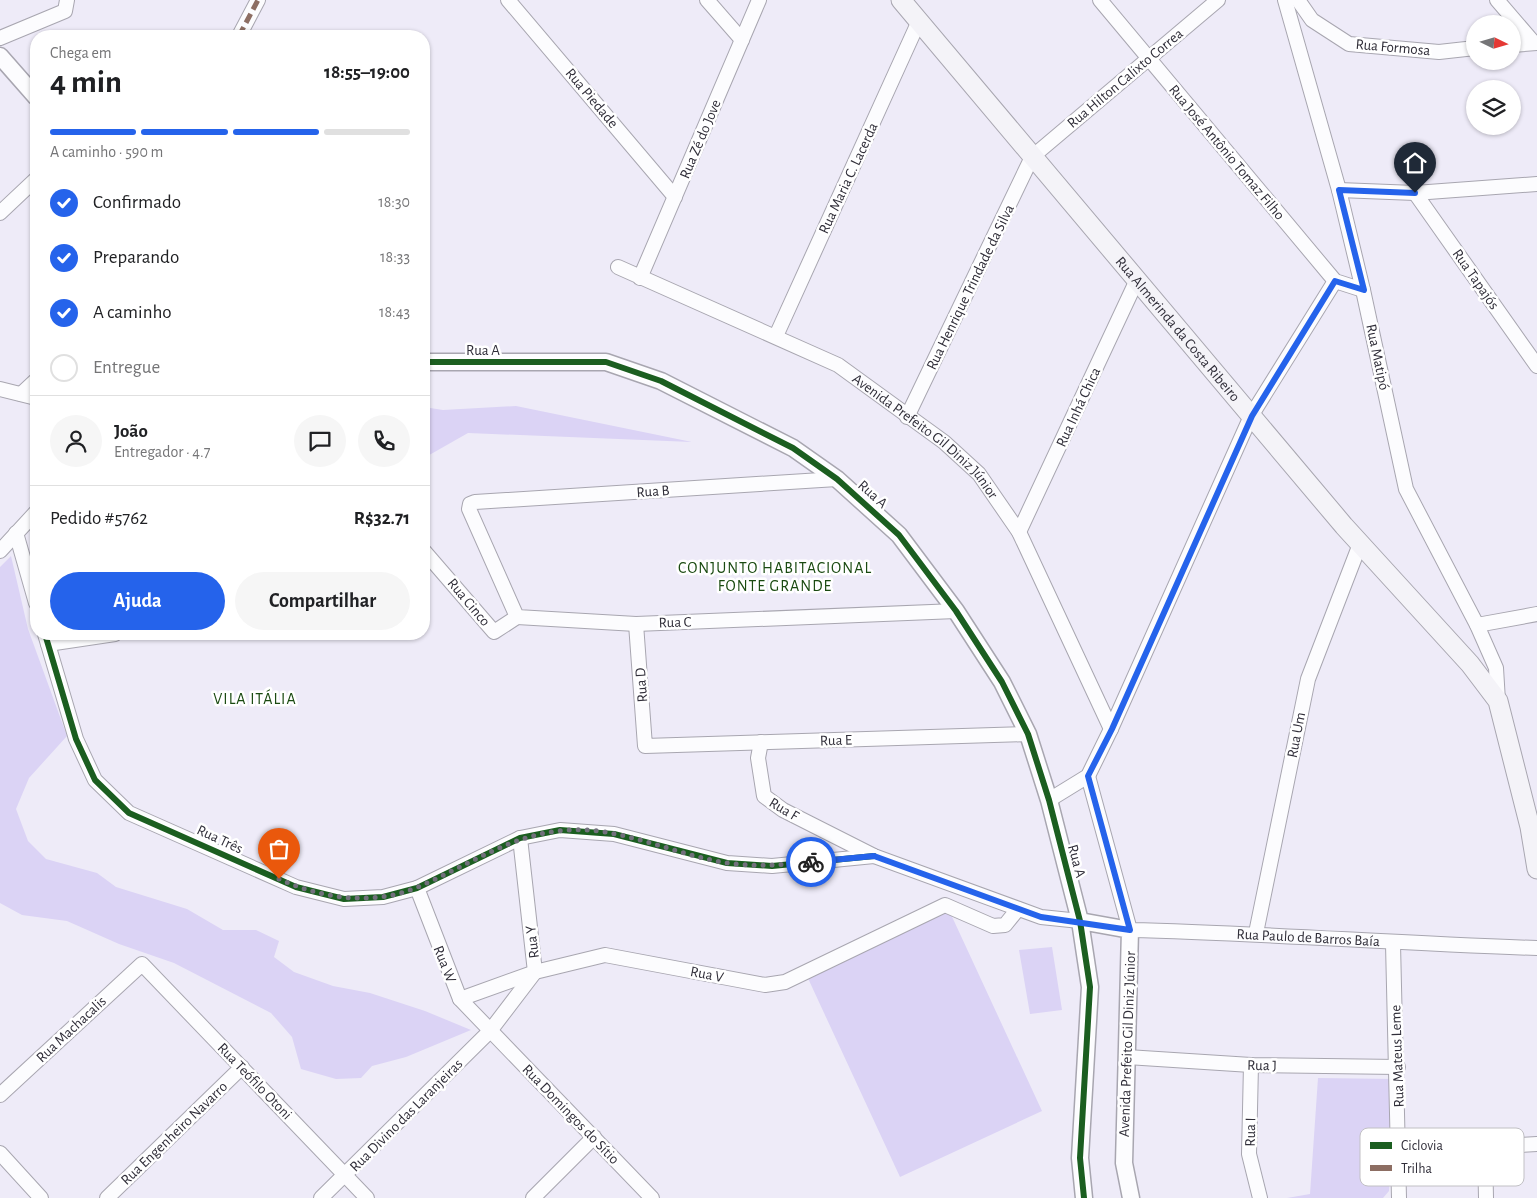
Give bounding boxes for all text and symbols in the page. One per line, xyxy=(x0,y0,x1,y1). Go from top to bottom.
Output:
north arrow xyxy=(1466,15,1521,70)
map controls xyxy=(1466,15,1521,135)
street label: Rua Hilton Calixto Correa xyxy=(1065,26,1186,131)
street label: Rua Formosa xyxy=(1355,37,1431,58)
text: Chega em xyxy=(50,45,112,61)
text: 18:55–19:00 xyxy=(324,63,410,82)
text: 4 min xyxy=(50,66,122,98)
street label: Rua Piedade xyxy=(562,66,621,131)
button: layers xyxy=(1466,80,1521,135)
street label: Rua José Antônio Tomaz Filho xyxy=(1166,82,1287,223)
street label: Rua Zé do Jove xyxy=(677,97,724,181)
street label: Rua Maria C. Lacerda xyxy=(816,120,881,236)
pin xyxy=(1394,142,1436,193)
text: A caminho · 590 m xyxy=(50,144,163,160)
icon: home xyxy=(1401,149,1429,177)
icon: check xyxy=(50,189,78,217)
text: Confirmado xyxy=(93,193,181,212)
text: 18:30 xyxy=(378,194,410,210)
street label: Rua Henrique Trindade da Silva xyxy=(924,202,1017,372)
icon: check xyxy=(50,244,78,272)
street label: Rua Tapajós xyxy=(1449,246,1502,312)
text: Preparando xyxy=(93,248,179,267)
text: 18:33 xyxy=(380,249,410,265)
street label: Rua Almerinda da Costa Ribeiro xyxy=(1113,254,1243,405)
icon: check xyxy=(50,299,78,327)
text: A caminho xyxy=(93,303,172,322)
text: 18:43 xyxy=(379,304,410,320)
street label: Rua Matipó xyxy=(1363,323,1392,391)
street label: Rua A xyxy=(466,343,500,358)
text: Entregue xyxy=(93,358,160,377)
street label: Rua Inhá Chica xyxy=(1054,365,1103,449)
street label: Avenida Prefeito Gil Diniz Júnior xyxy=(849,371,1001,502)
button: person xyxy=(50,415,102,467)
button: chat xyxy=(294,415,346,467)
button: phone xyxy=(358,415,410,467)
text: João xyxy=(114,422,148,441)
text: Entregador · 4.7 xyxy=(114,444,210,460)
street label: Rua A xyxy=(855,478,890,511)
street label: Rua B xyxy=(636,483,670,500)
text: Pedido #5762 xyxy=(50,509,148,528)
text: R$32.71 xyxy=(354,509,410,528)
district label: CONJUNTO HABITACIONAL FONTE GRANDE xyxy=(678,560,872,594)
button: Ajuda xyxy=(50,572,225,630)
button: Compartilhar xyxy=(235,572,410,630)
street label: Rua Cinco xyxy=(444,576,493,629)
street label: Rua C xyxy=(658,614,692,631)
street label: Rua D xyxy=(633,667,650,703)
district label: VILA ITÁLIA xyxy=(213,689,297,707)
street label: Rua Um xyxy=(1285,711,1308,759)
street label: Rua E xyxy=(820,732,852,749)
street label: Rua F xyxy=(766,795,802,824)
street label: Rua Três xyxy=(195,822,245,857)
pin xyxy=(258,828,300,879)
icon: bag xyxy=(265,835,293,863)
courier xyxy=(786,837,836,887)
street label: Rua A xyxy=(1065,843,1088,880)
icon: bike xyxy=(797,848,825,876)
street label: Rua Y xyxy=(523,925,542,959)
street label: Rua Paulo de Barros Baía xyxy=(1236,927,1380,949)
street label: Rua W xyxy=(430,944,459,985)
street label: Avenida Prefeito Gil Diniz Júnior xyxy=(1117,951,1138,1137)
street label: Rua V xyxy=(689,964,725,985)
street label: Rua Machacalis xyxy=(33,993,109,1065)
street label: Rua Mateus Leme xyxy=(1388,1004,1407,1108)
street label: Rua Teófilo Otoni xyxy=(215,1040,295,1123)
street label: Rua Divino das Laranjeiras xyxy=(347,1056,466,1175)
street label: Rua J xyxy=(1247,1058,1277,1073)
street label: Rua Domingos do Sítio xyxy=(519,1062,622,1167)
street label: Rua Engenheiro Navarro xyxy=(118,1079,230,1188)
street label: Rua I xyxy=(1243,1117,1258,1147)
legend xyxy=(1360,1128,1524,1186)
text: Ciclovia xyxy=(1401,1139,1444,1153)
text: Trilha xyxy=(1401,1162,1433,1176)

